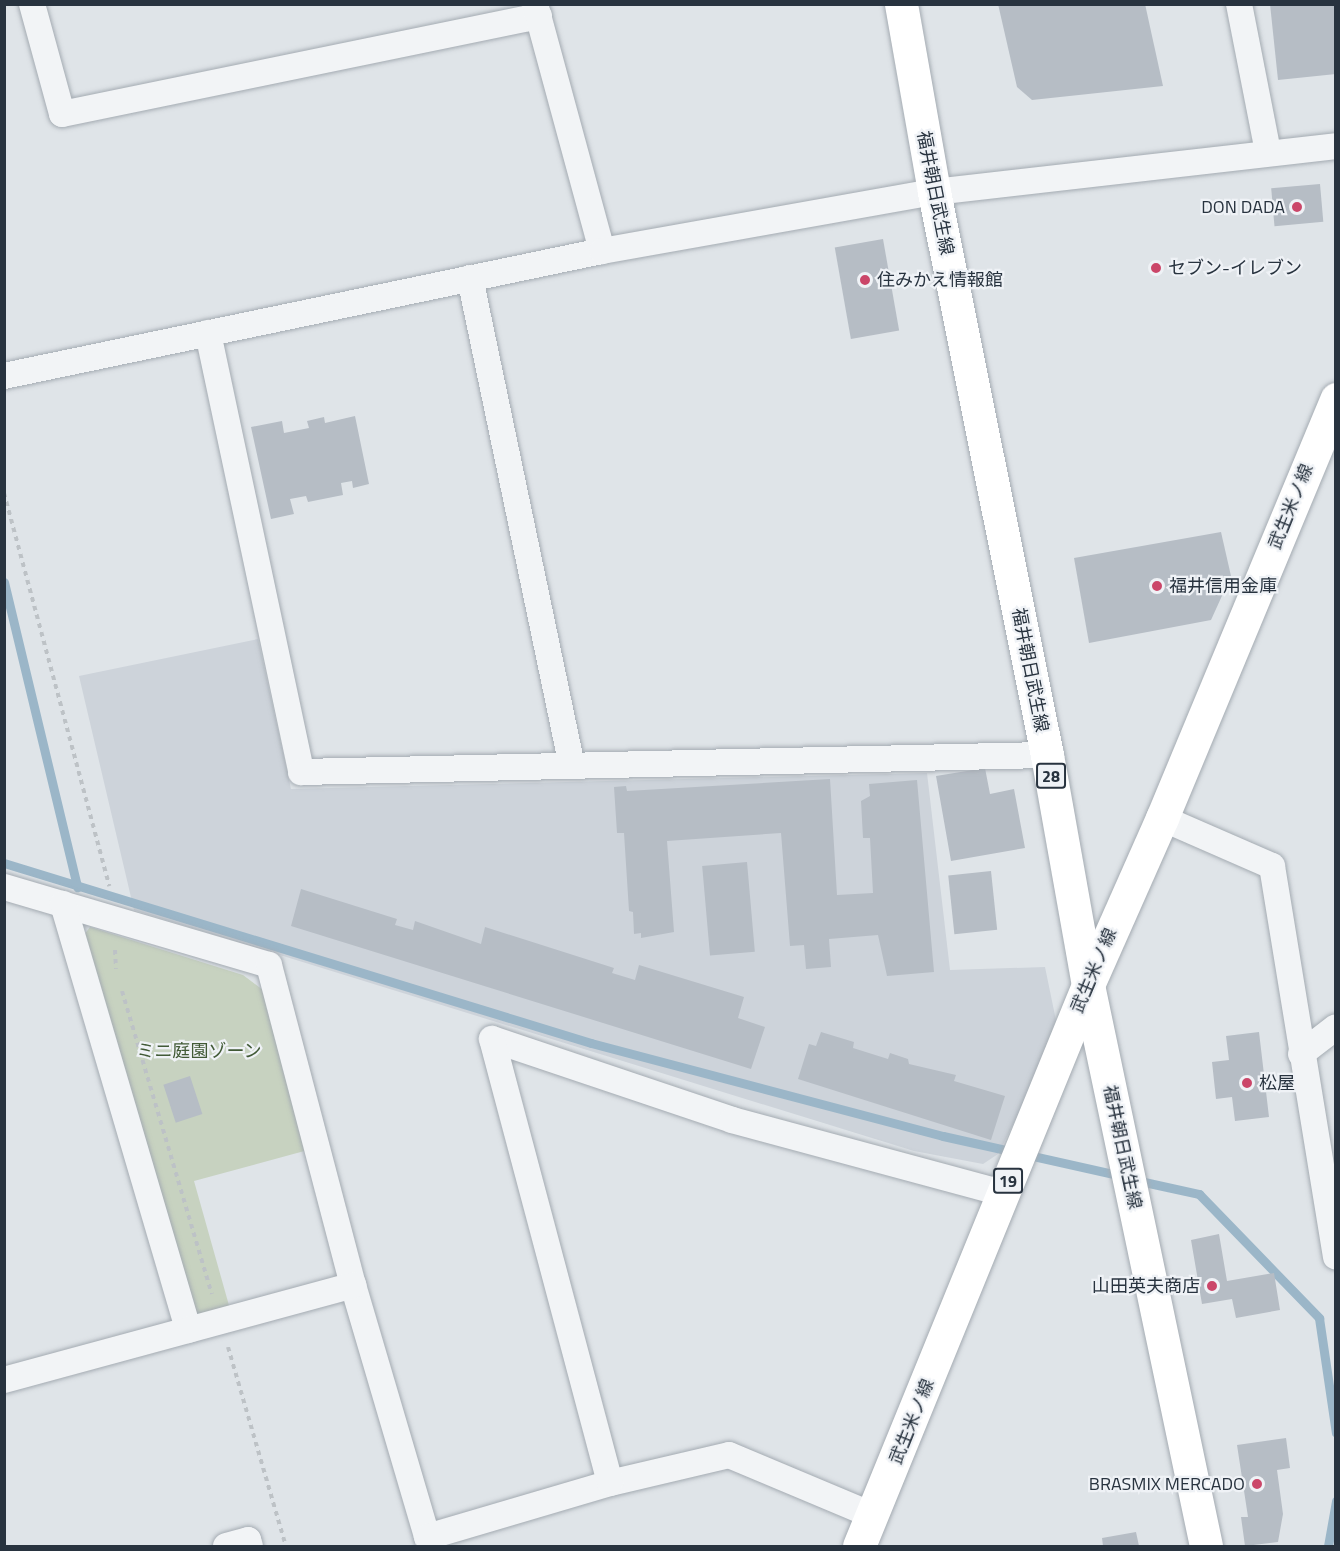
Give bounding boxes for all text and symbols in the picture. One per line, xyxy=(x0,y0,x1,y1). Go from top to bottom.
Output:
street label: 福井朝日武生線 xyxy=(912,129,958,257)
place label: DON DADA xyxy=(1201,196,1285,218)
marker: DON DADA xyxy=(1290,200,1304,214)
place label: セブン-イレブン xyxy=(1168,257,1302,279)
marker: セブン-イレブン xyxy=(1149,261,1163,275)
place label: 住みかえ情報館 xyxy=(877,269,1003,291)
marker: 住みかえ情報館 xyxy=(858,273,872,287)
street label: 武生米ノ線 xyxy=(1264,461,1318,553)
place label: 福井信用金庫 xyxy=(1169,575,1277,597)
marker: 福井信用金庫 xyxy=(1150,579,1164,593)
street label: 福井朝日武生線 xyxy=(1007,606,1053,734)
road number: 28 xyxy=(1036,763,1066,789)
street label: 武生米ノ線 xyxy=(1066,925,1122,1017)
park label: ミニ庭園ゾーン xyxy=(136,1040,262,1062)
place label: 松屋 xyxy=(1259,1072,1295,1094)
marker: 松屋 xyxy=(1240,1076,1254,1090)
street label: 福井朝日武生線 xyxy=(1098,1083,1146,1211)
road number: 19 xyxy=(993,1168,1023,1194)
place label: 山田英夫商店 xyxy=(1092,1275,1200,1297)
marker: 山田英夫商店 xyxy=(1205,1279,1219,1293)
street label: 武生米ノ線 xyxy=(885,1376,939,1468)
place label: BRASMIX MERCADO xyxy=(1089,1473,1245,1495)
marker: BRASMIX MERCADO xyxy=(1250,1477,1264,1491)

